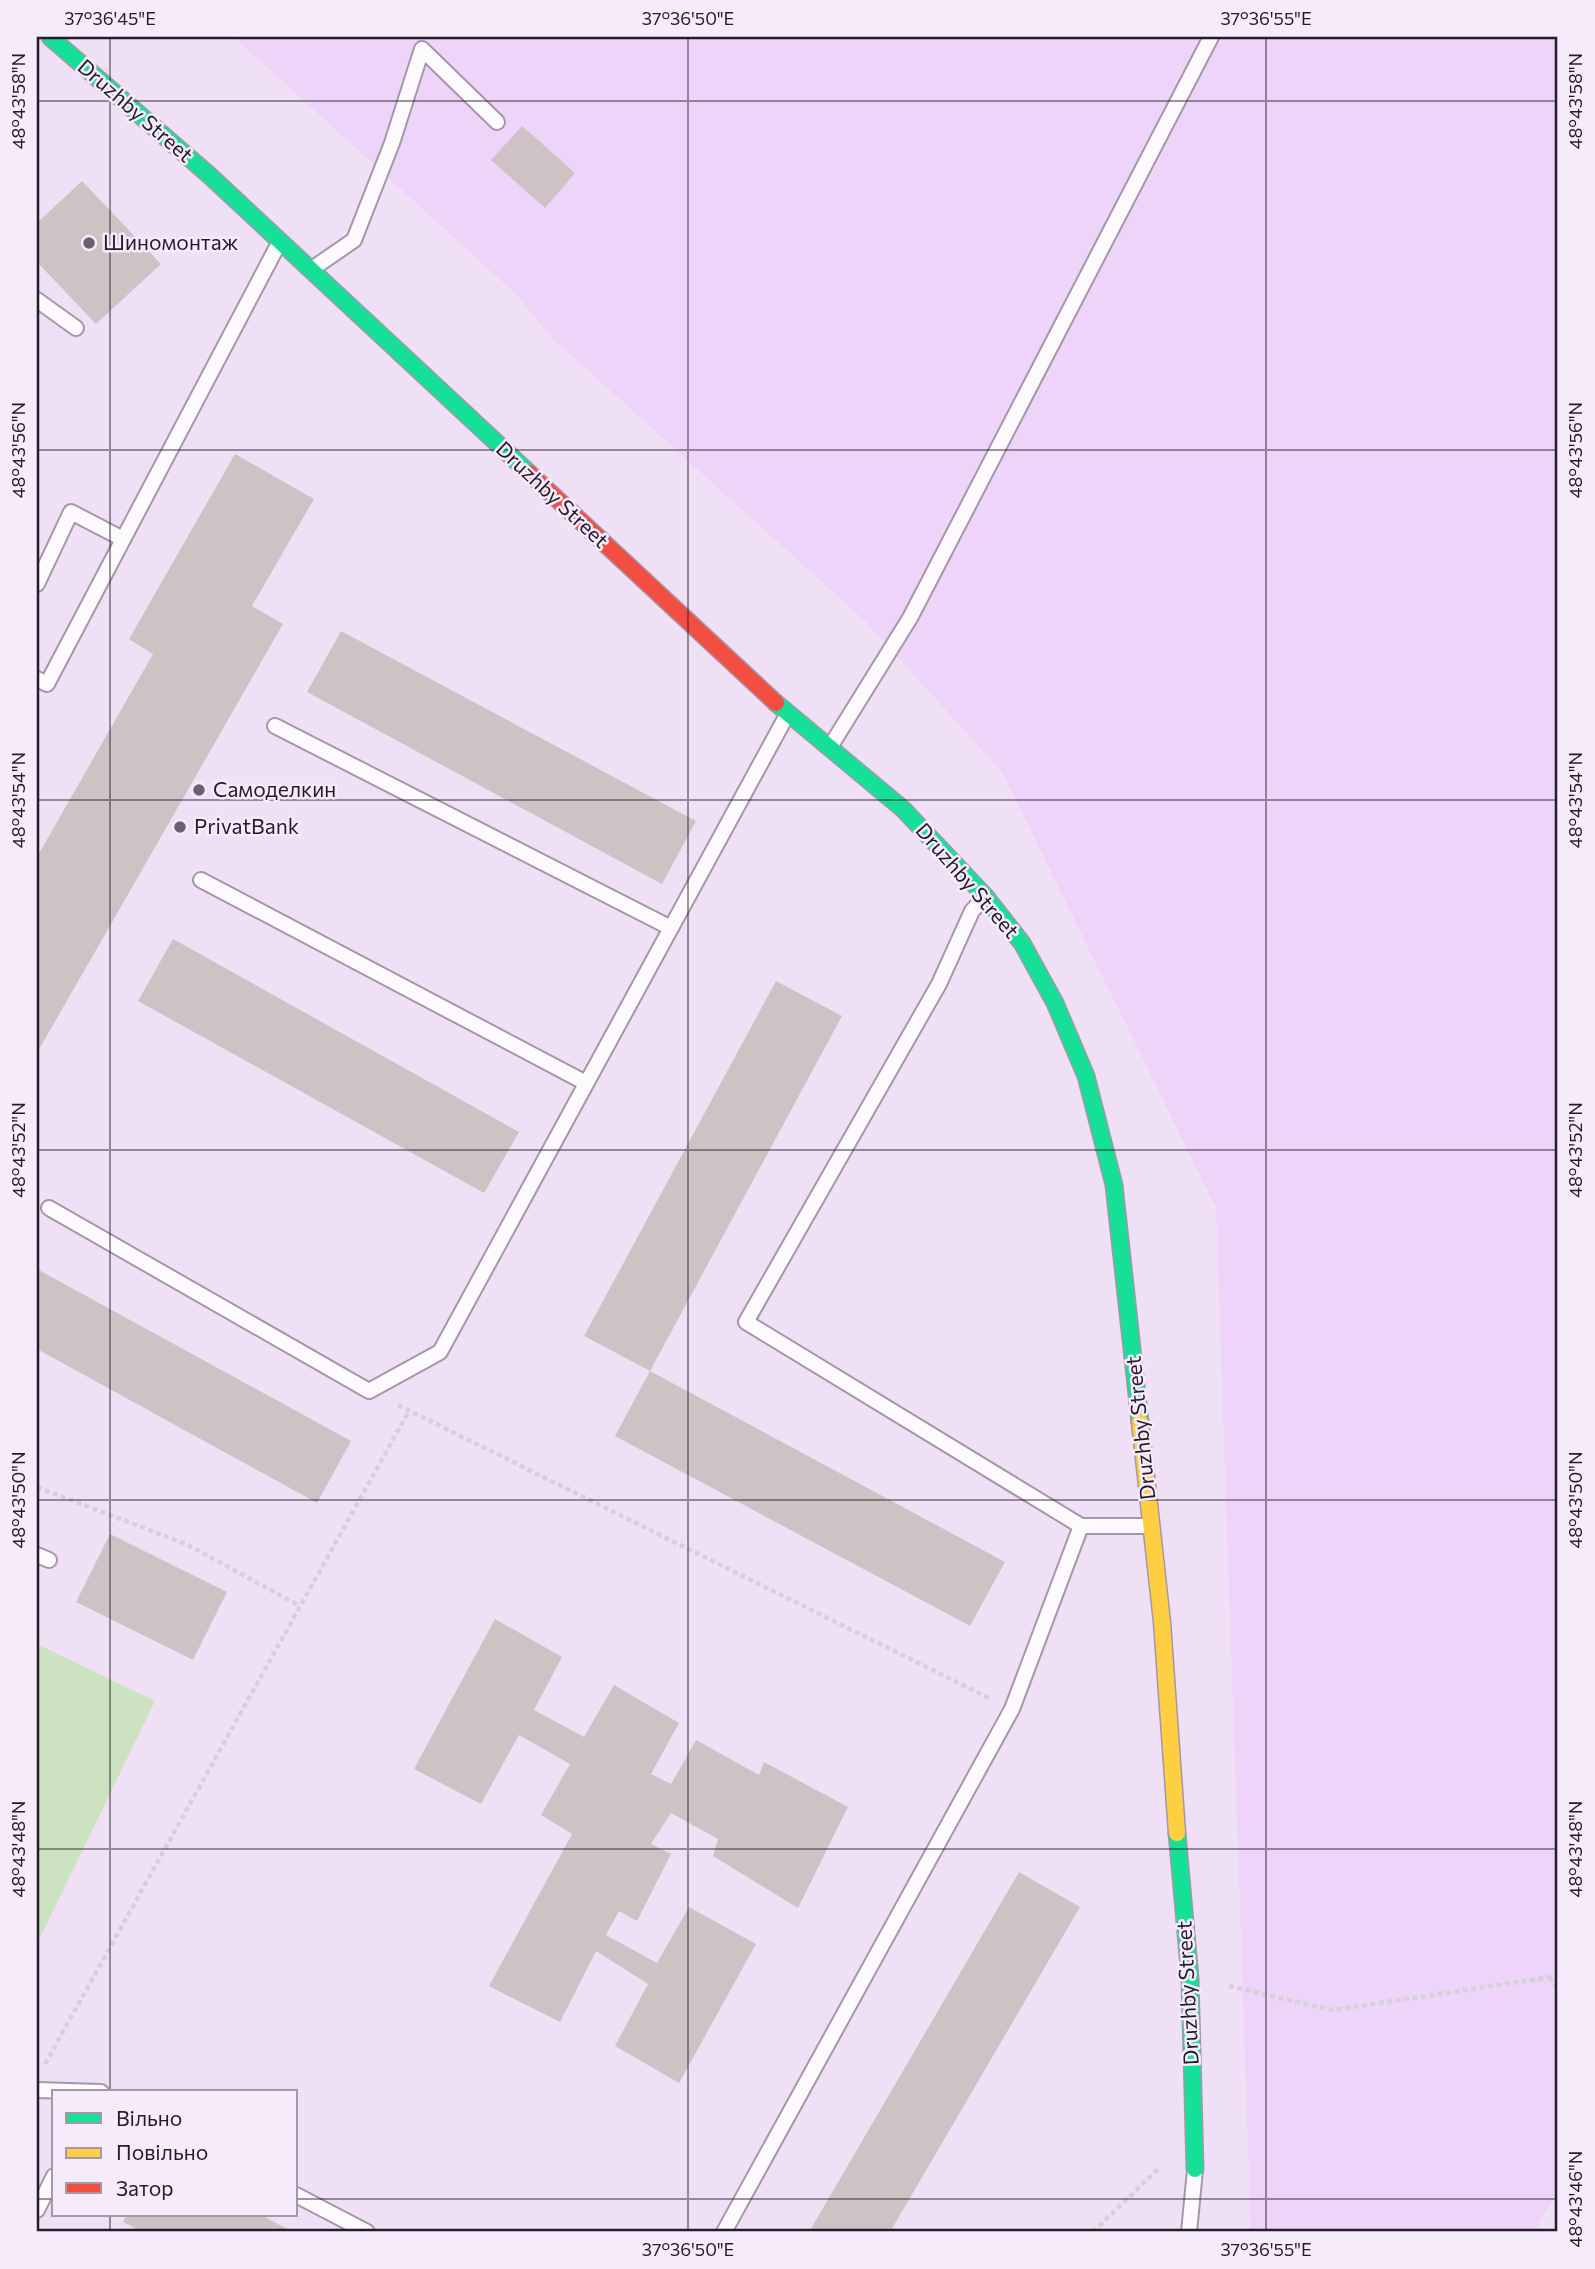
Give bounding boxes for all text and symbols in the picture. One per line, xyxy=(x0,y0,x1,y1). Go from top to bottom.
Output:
text: 37°36'45"E xyxy=(64,7,156,29)
text: 37°36'50"E xyxy=(642,7,734,29)
text: 37°36'55"E xyxy=(1220,7,1312,29)
text: 48°43'58"N xyxy=(7,53,29,149)
street label: Druzhby Street xyxy=(73,53,199,167)
text: 48°43'58"N xyxy=(1564,53,1586,149)
place label: Шиномонтаж xyxy=(103,229,239,254)
marker: Шиномонтаж xyxy=(81,235,97,251)
text: 48°43'56"N xyxy=(7,402,29,498)
text: 48°43'56"N xyxy=(1564,402,1586,498)
street label: Druzhby Street xyxy=(492,436,614,552)
text: 48°43'54"N xyxy=(7,752,29,848)
text: 48°43'54"N xyxy=(1564,752,1586,848)
place label: Самоделкин xyxy=(213,776,336,801)
marker: Самоделкин xyxy=(191,782,207,798)
place label: PrivatBank xyxy=(194,813,299,838)
street label: Druzhby Street xyxy=(911,817,1025,943)
marker: PrivatBank xyxy=(172,819,188,835)
text: 48°43'52"N xyxy=(7,1102,29,1198)
text: 48°43'52"N xyxy=(1564,1102,1586,1198)
street label: Druzhby Street xyxy=(1120,1355,1159,1501)
text: 48°43'50"N xyxy=(7,1451,29,1549)
text: 48°43'50"N xyxy=(1564,1451,1586,1549)
text: 48°43'48"N xyxy=(7,1801,29,1897)
text: 48°43'48"N xyxy=(1564,1801,1586,1897)
street label: Druzhby Street xyxy=(1170,1920,1203,2066)
legend xyxy=(52,2090,298,2216)
text: Вільно xyxy=(116,2105,182,2130)
text: Повільно xyxy=(116,2139,208,2164)
text: 48°43'46"N xyxy=(1564,2151,1586,2247)
text: Затор xyxy=(116,2175,173,2200)
text: 37°36'50"E xyxy=(642,2238,734,2260)
text: 37°36'55"E xyxy=(1220,2238,1312,2260)

